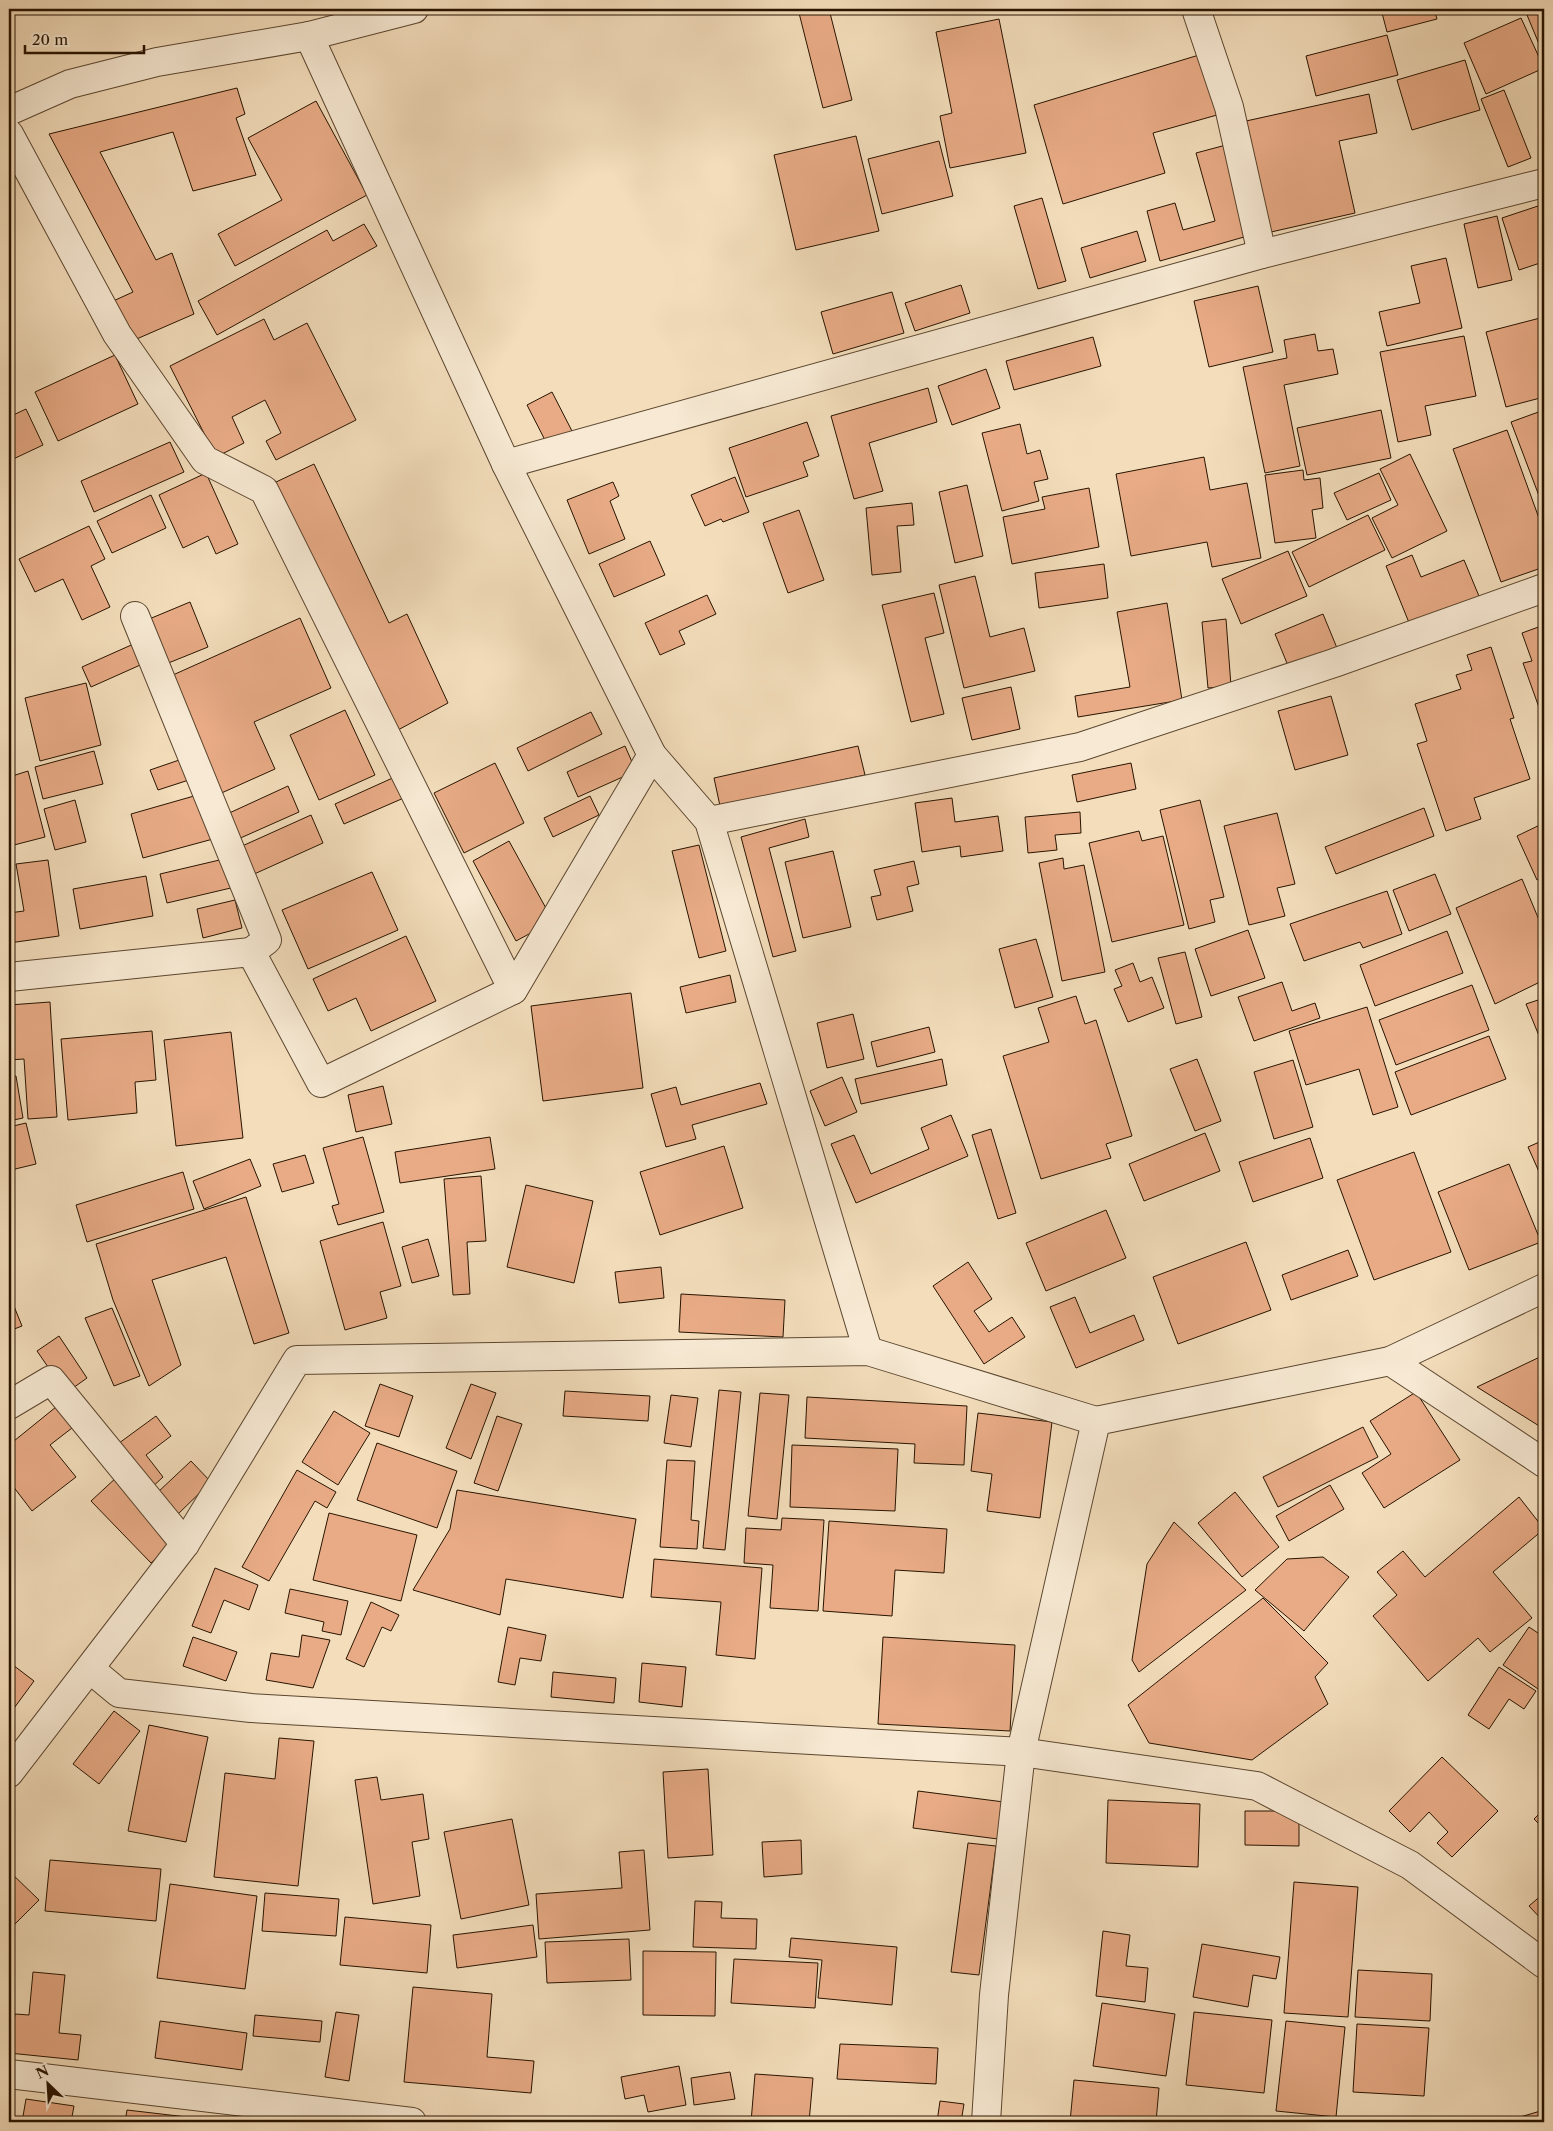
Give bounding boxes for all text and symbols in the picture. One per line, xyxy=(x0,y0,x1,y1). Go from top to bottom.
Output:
scale bar xyxy=(25,22,144,54)
text: 20 m xyxy=(32,30,68,49)
north arrow xyxy=(22,2058,72,2108)
text: N xyxy=(33,2061,52,2083)

